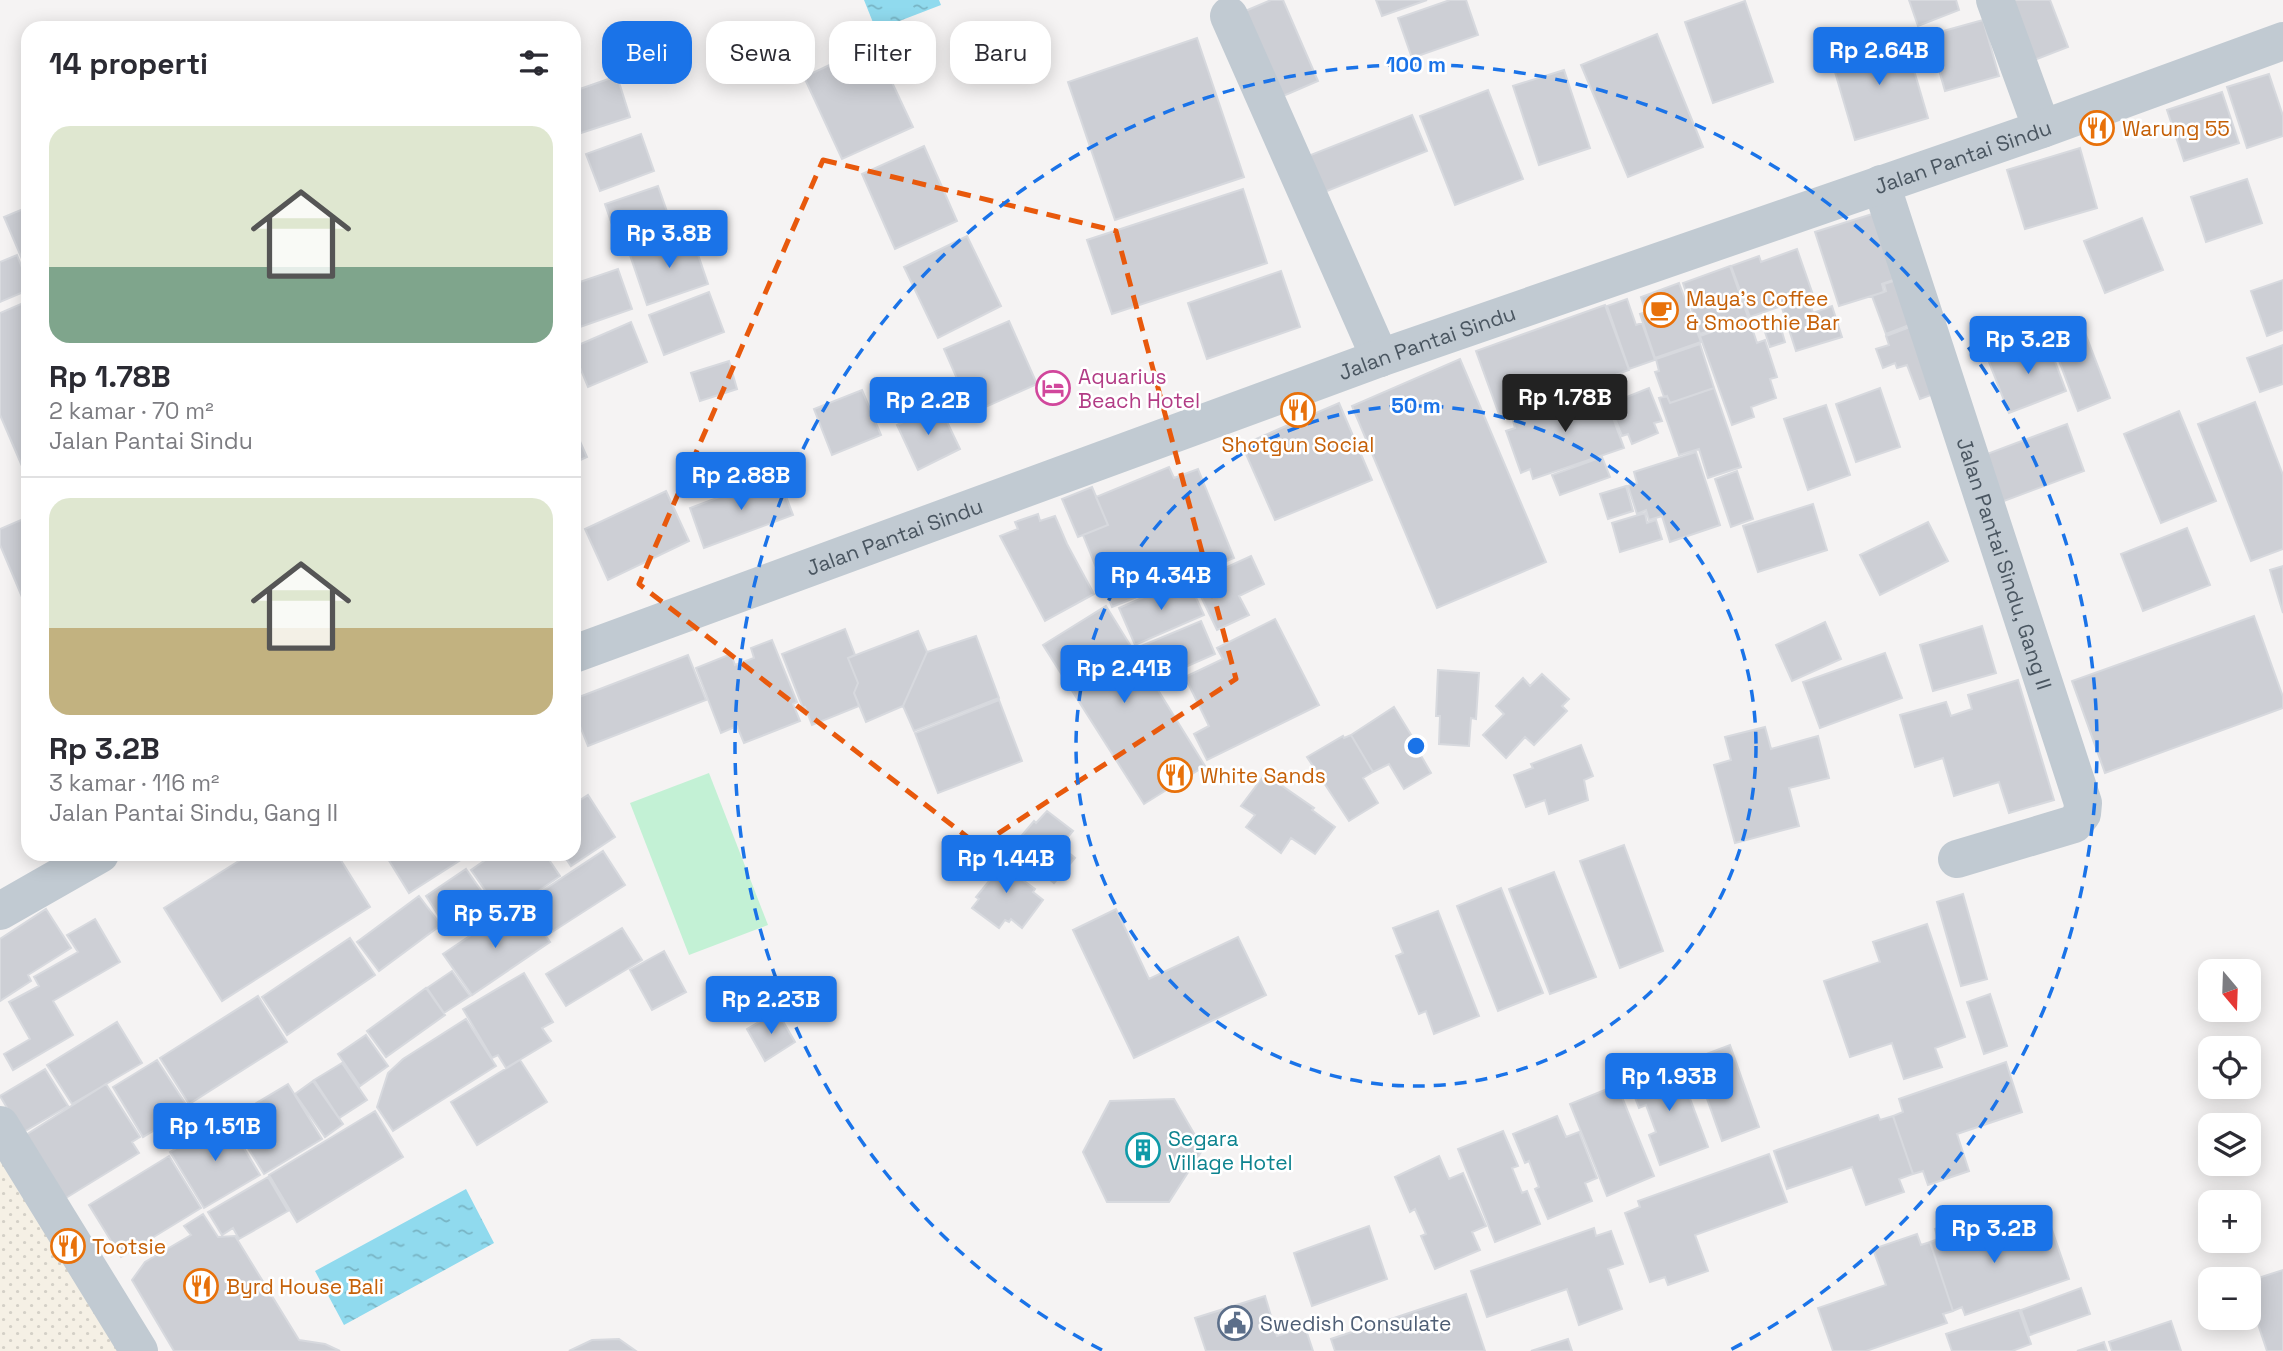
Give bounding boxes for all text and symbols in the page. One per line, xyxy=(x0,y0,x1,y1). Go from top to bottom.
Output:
chip: Beli xyxy=(602,21,692,84)
chip: Sewa xyxy=(706,21,815,84)
chip: Filter xyxy=(829,21,936,84)
chip: Baru xyxy=(950,21,1051,84)
pin: Rp 2.64B xyxy=(1807,28,1951,87)
text: Rp 2.64B xyxy=(1829,35,1929,65)
text: 14 properti xyxy=(49,44,208,83)
icon: filters xyxy=(515,44,553,82)
text: 100 m xyxy=(1386,51,1446,78)
restaurant icon: Warung 55 xyxy=(2078,109,2116,147)
street label: Jalan Pantai Sindu xyxy=(1870,113,2055,200)
place label: Warung 55 xyxy=(2122,115,2230,142)
icon: home xyxy=(238,171,364,297)
pin: Rp 3.8B xyxy=(604,210,734,270)
text: Rp 3.8B xyxy=(627,218,711,248)
place label: Maya's Coffee & Smoothie Bar xyxy=(1686,285,1840,336)
cafe icon: Maya's Coffee & Smoothie Bar xyxy=(1642,291,1680,329)
street label: Jalan Pantai Sindu xyxy=(1334,299,1519,386)
pin: Rp 3.2B xyxy=(1963,316,2093,376)
text: Rp 3.2B xyxy=(1986,324,2070,354)
text: Rp 1.78B xyxy=(49,357,171,396)
place label: Aquarius Beach Hotel xyxy=(1078,363,1200,414)
hotel icon: Aquarius Beach Hotel xyxy=(1034,369,1072,407)
pin: Rp 1.78B xyxy=(1493,374,1637,434)
pin: Rp 2.2B xyxy=(863,378,993,437)
text: Rp 1.78B xyxy=(1518,382,1612,412)
text: Rp 2.2B xyxy=(886,385,970,415)
restaurant icon: Shotgun Social xyxy=(1279,391,1317,429)
text: 50 m xyxy=(1391,392,1441,419)
text: 2 kamar · 70 m² xyxy=(49,396,214,426)
text: Jalan Pantai Sindu xyxy=(49,426,253,456)
place label: Shotgun Social xyxy=(1222,431,1374,458)
street label: Jalan Pantai Sindu, Gang II xyxy=(1951,434,2059,693)
pin: Rp 2.88B xyxy=(669,452,813,512)
text: Rp 2.88B xyxy=(692,460,790,490)
street label: Jalan Pantai Sindu xyxy=(802,492,986,581)
icon: home xyxy=(238,543,364,669)
pin: Rp 4.34B xyxy=(1089,552,1233,612)
text: Rp 4.34B xyxy=(1111,560,1211,590)
pin: Rp 2.41B xyxy=(1052,646,1196,705)
text: Rp 2.41B xyxy=(1077,653,1172,683)
text: Rp 3.2B xyxy=(49,729,160,768)
centre of rings xyxy=(1404,734,1428,758)
restaurant icon: White Sands xyxy=(1156,756,1194,794)
place label: White Sands xyxy=(1200,762,1326,789)
text: 3 kamar · 116 m² xyxy=(49,768,219,798)
text: Jalan Pantai Sindu, Gang II xyxy=(49,798,338,828)
pin: Rp 1.44B xyxy=(934,836,1078,895)
text: Rp 1.44B xyxy=(958,843,1054,873)
pin: Rp 5.7B xyxy=(430,890,560,950)
text: Rp 5.7B xyxy=(454,898,536,928)
north arrow xyxy=(2198,959,2261,1022)
map controls xyxy=(2198,959,2261,1330)
pin: Rp 2.23B xyxy=(699,976,843,1036)
text: Rp 2.23B xyxy=(722,984,820,1014)
button: locate xyxy=(2198,1036,2261,1099)
pin: Rp 1.93B xyxy=(1597,1054,1741,1113)
text: Rp 1.93B xyxy=(1621,1061,1717,1091)
pin: Rp 1.51B xyxy=(143,1104,287,1163)
text: Rp 1.51B xyxy=(169,1111,261,1141)
button: layers xyxy=(2198,1113,2261,1176)
place label: Segara Village Hotel xyxy=(1168,1125,1293,1176)
building icon: Segara Village Hotel xyxy=(1124,1131,1162,1169)
button: + xyxy=(2198,1190,2261,1253)
pin: Rp 3.2B xyxy=(1929,1206,2059,1265)
text: Rp 3.2B xyxy=(1952,1213,2036,1243)
restaurant icon: Tootsie xyxy=(49,1227,87,1265)
place label: Tootsie xyxy=(92,1233,166,1260)
restaurant icon: Byrd House Bali xyxy=(182,1267,220,1305)
button: − xyxy=(2198,1267,2261,1330)
place label: Byrd House Bali xyxy=(226,1273,384,1300)
public building icon: Swedish Consulate xyxy=(1216,1304,1254,1342)
place label: Swedish Consulate xyxy=(1260,1310,1451,1337)

